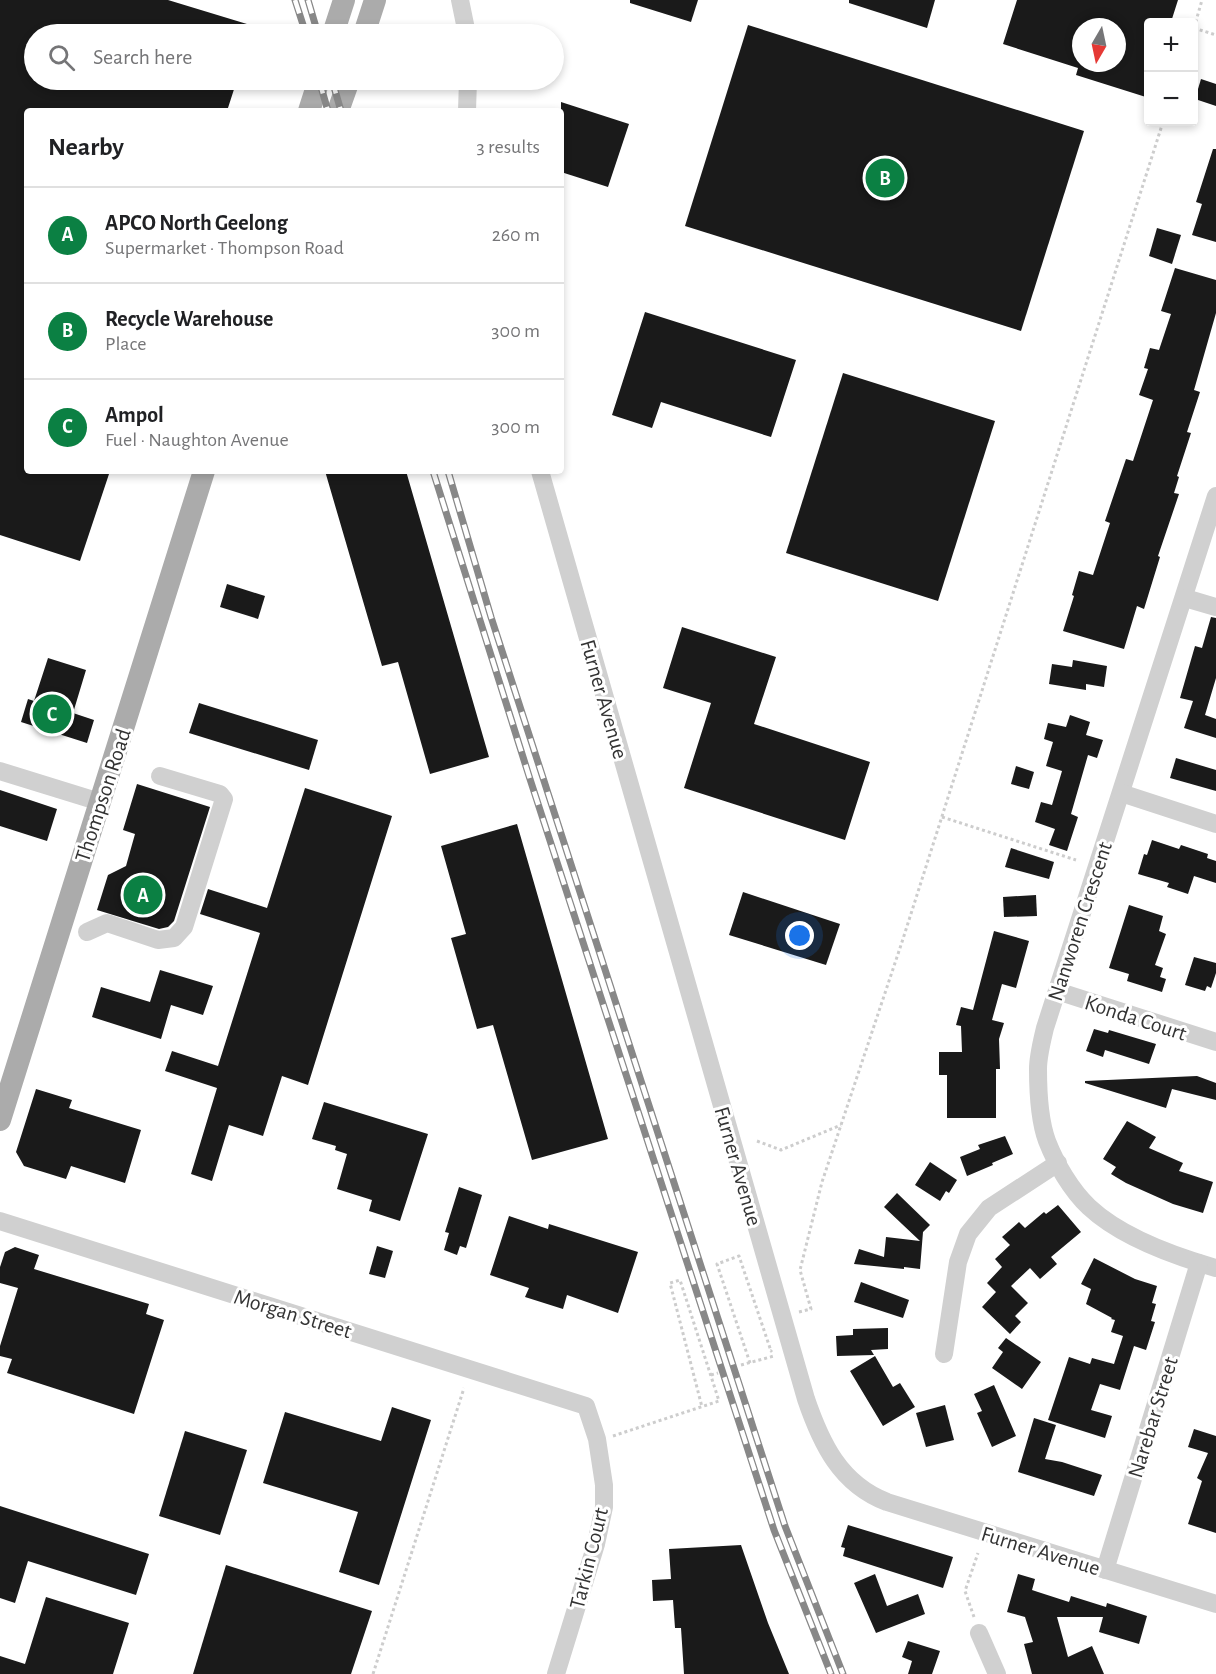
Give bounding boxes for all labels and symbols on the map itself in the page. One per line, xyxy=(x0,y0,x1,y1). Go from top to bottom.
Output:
north arrow xyxy=(1072,18,1126,72)
pin: B xyxy=(866,156,904,201)
street label: Furner Avenue xyxy=(577,637,632,761)
pin: C xyxy=(32,692,72,736)
street label: Thompson Road xyxy=(71,726,135,865)
street label: Nanworen Crescent xyxy=(1044,839,1116,1004)
pin: A xyxy=(124,872,162,918)
your location xyxy=(785,921,814,950)
street label: Konda Court xyxy=(1082,991,1189,1045)
street label: Furner Avenue xyxy=(711,1104,766,1228)
street label: Morgan Street xyxy=(231,1286,354,1342)
street label: Narebar Street xyxy=(1124,1354,1182,1481)
street label: Tarkin Court xyxy=(566,1505,612,1611)
street label: Furner Avenue xyxy=(979,1522,1103,1579)

